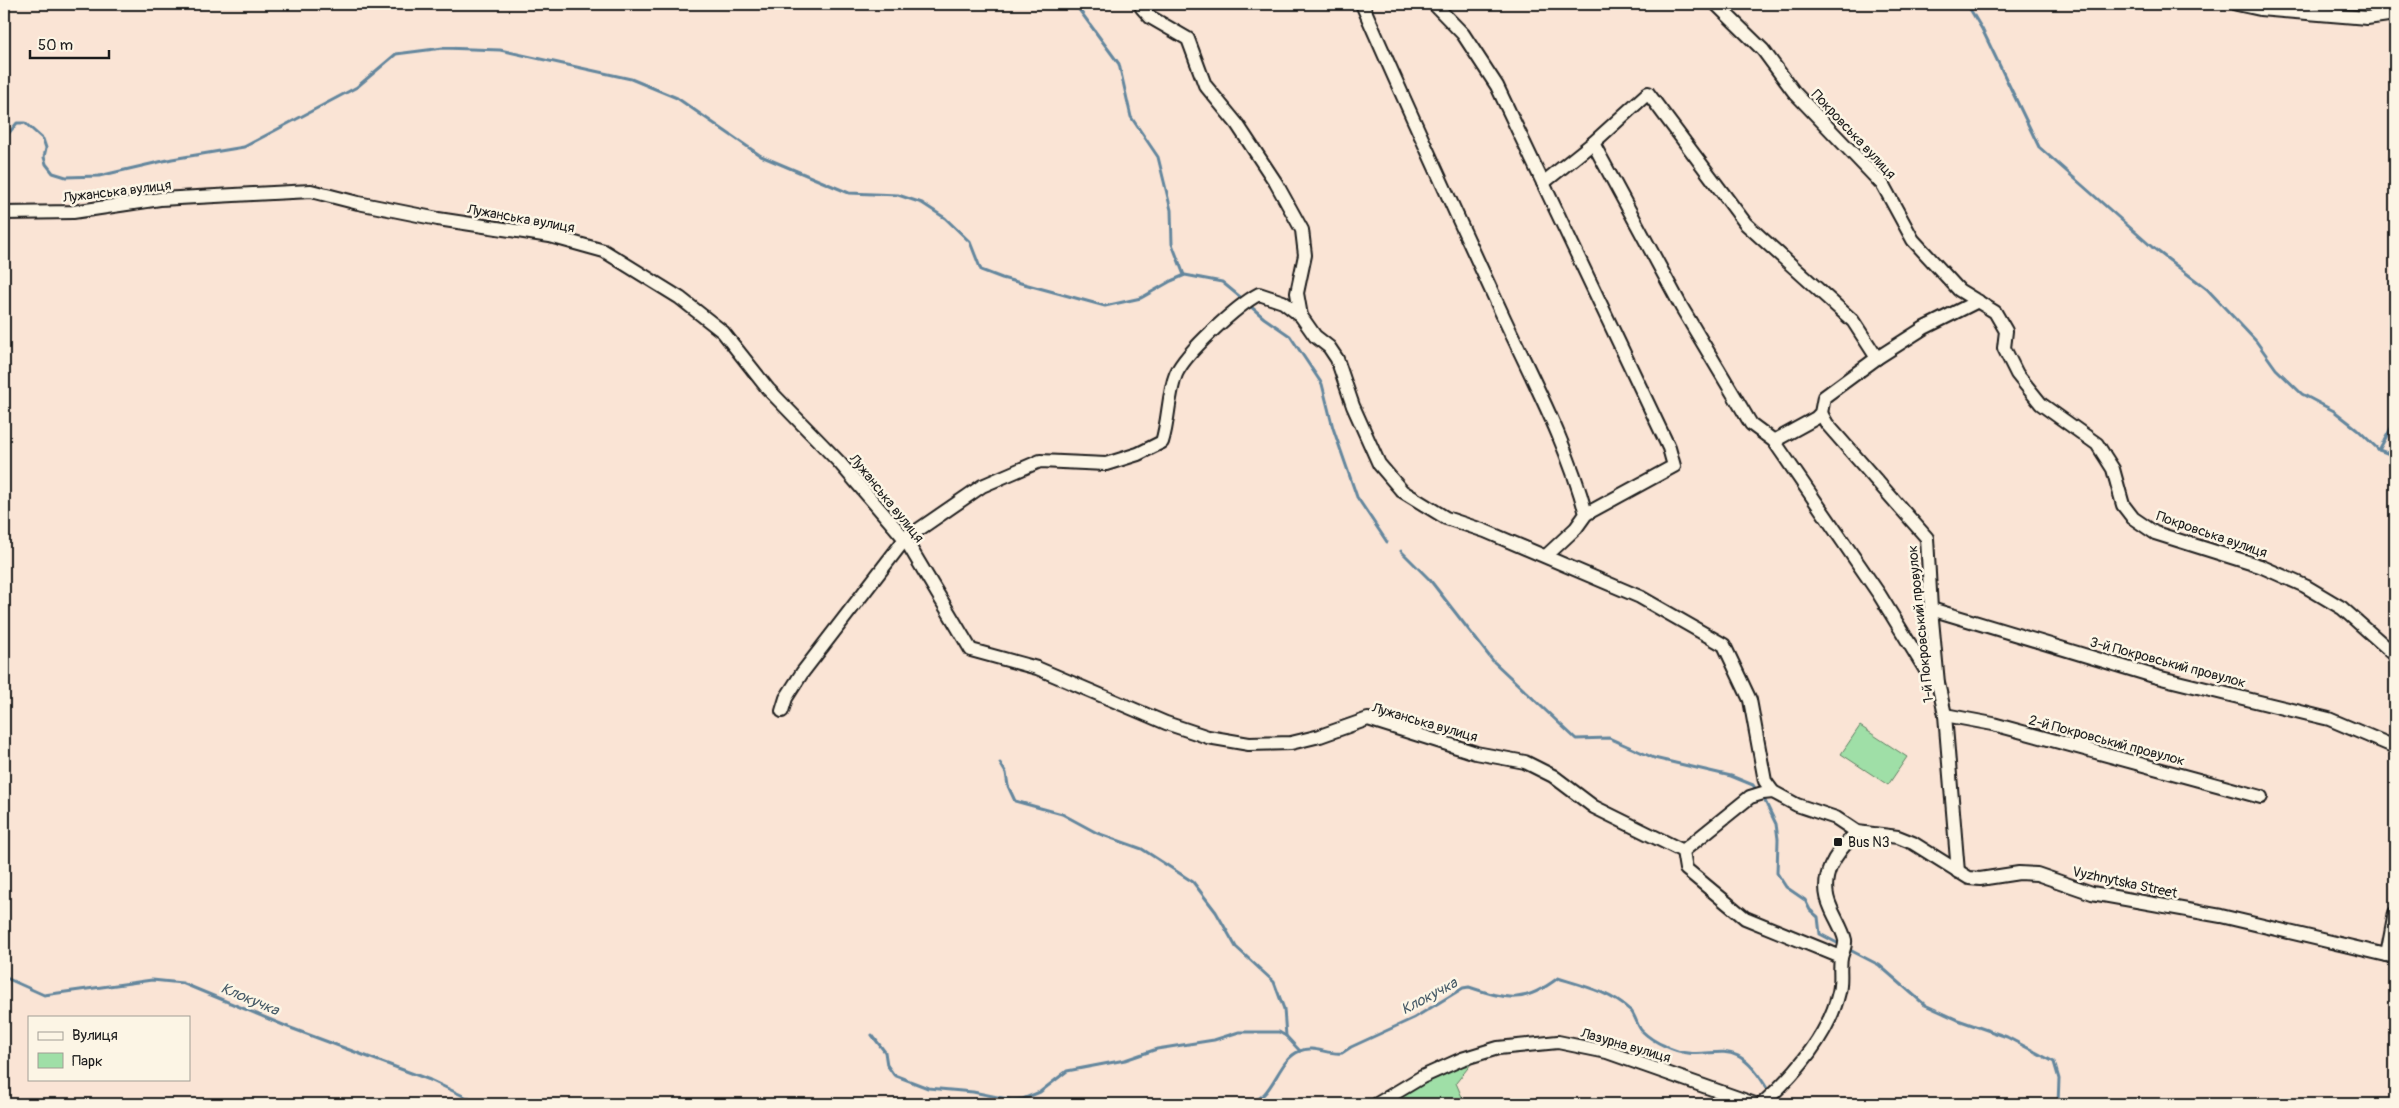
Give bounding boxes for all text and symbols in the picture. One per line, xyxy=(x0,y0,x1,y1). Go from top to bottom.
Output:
scale bar xyxy=(30,28,109,60)
text: 50 m xyxy=(38,36,73,55)
street label: Покровська вулиця xyxy=(1808,86,1900,183)
street label: Лужанська вулиця xyxy=(61,176,172,207)
street label: Лужанська вулиця xyxy=(465,200,576,236)
street label: Лужанська вулиця xyxy=(845,450,928,546)
street label: Покровська вулиця xyxy=(2154,508,2270,561)
street label: 1-й Покровський провулок xyxy=(1904,544,1937,704)
street label: 3-й Покровський провулок xyxy=(2088,633,2248,691)
street label: Лужанська вулиця xyxy=(1369,699,1480,746)
street label: 2-й Покровський провулок xyxy=(2027,711,2187,769)
place label: Bus N3 xyxy=(1848,834,1890,851)
marker: Bus N3 xyxy=(1832,836,1844,848)
street label: Vyzhnytska Street xyxy=(2071,863,2179,902)
water label: Клокучка xyxy=(1398,973,1462,1019)
water label: Клокучка xyxy=(218,979,283,1021)
legend xyxy=(28,1016,190,1080)
street label: Лазурна вулиця xyxy=(1578,1024,1673,1066)
text: Вулиця xyxy=(72,1026,118,1045)
text: Парк xyxy=(72,1052,103,1071)

